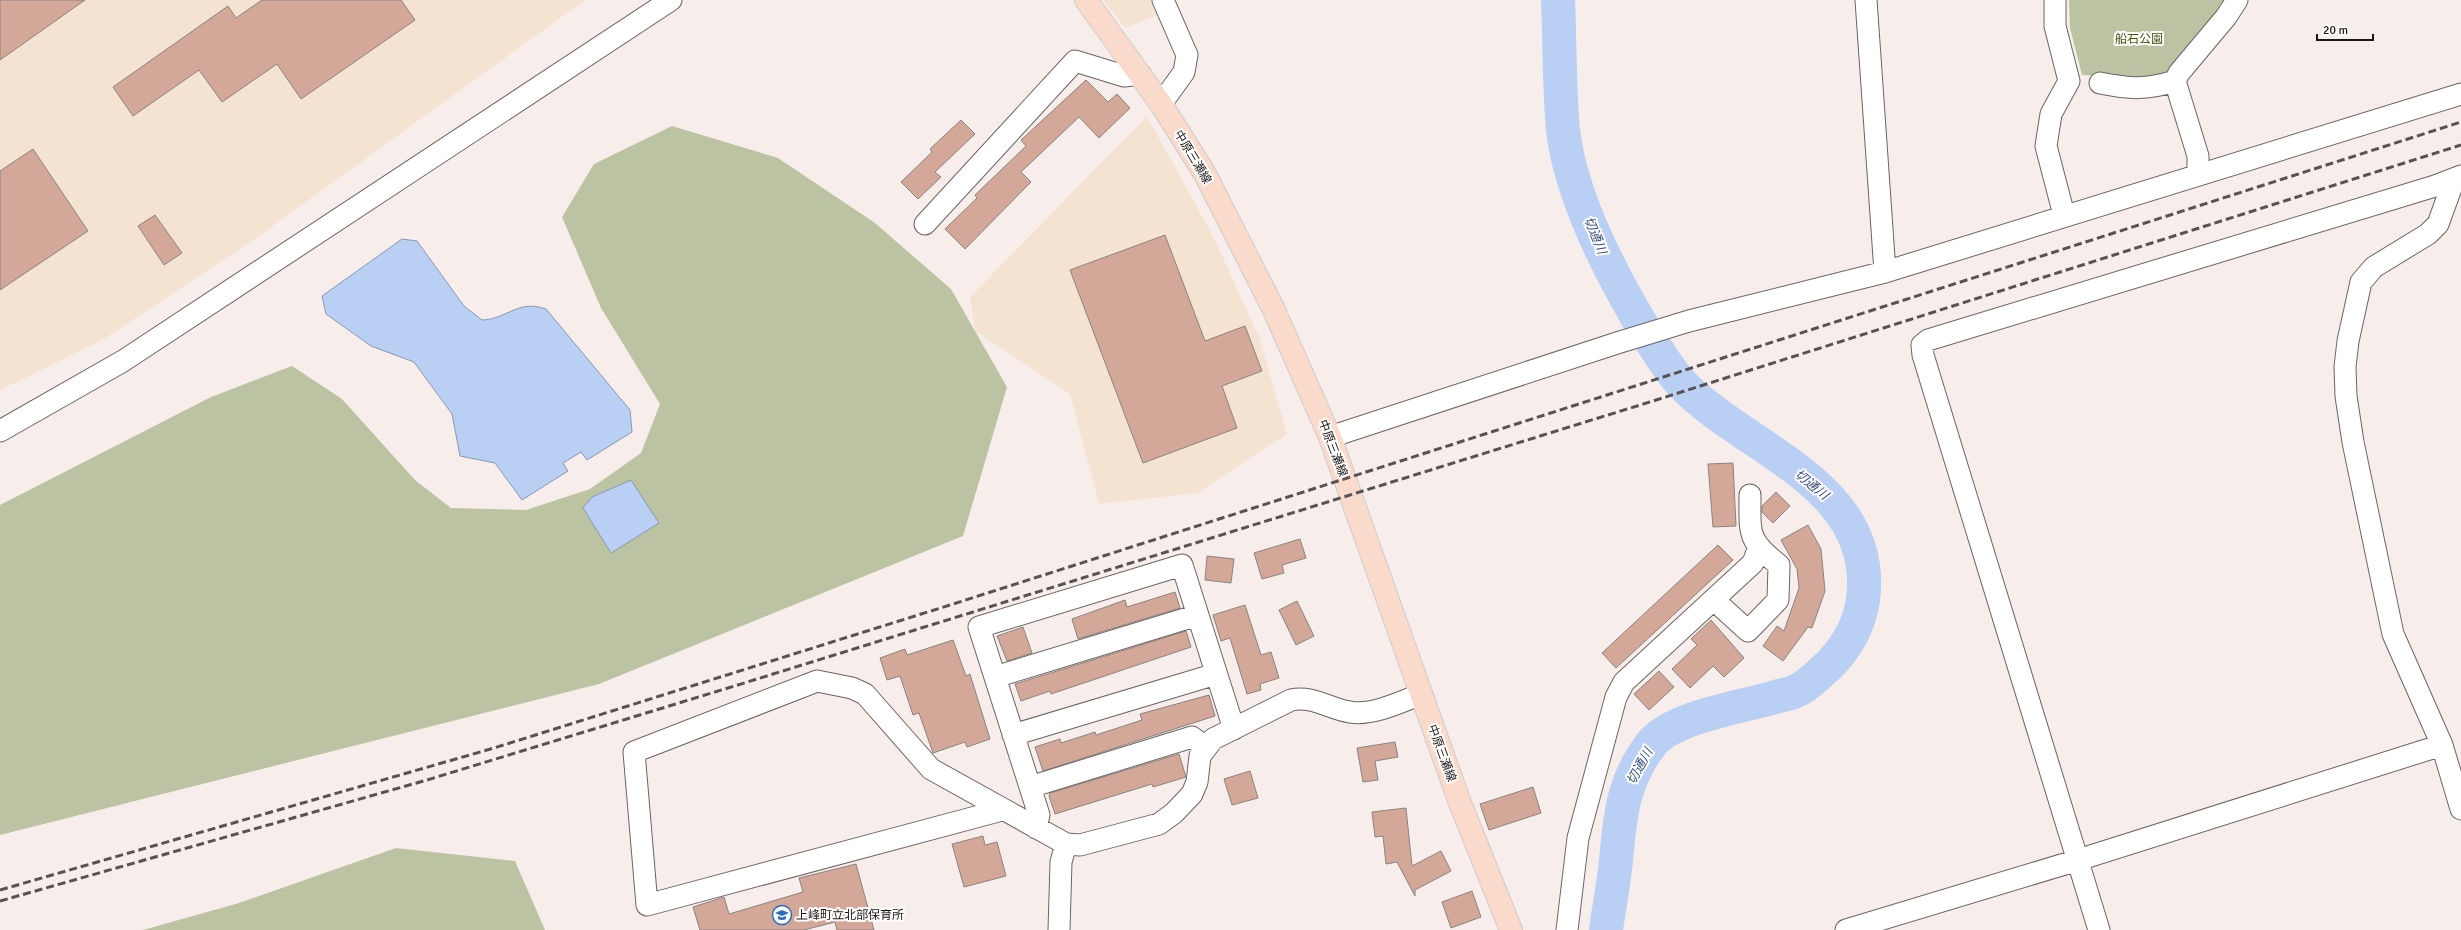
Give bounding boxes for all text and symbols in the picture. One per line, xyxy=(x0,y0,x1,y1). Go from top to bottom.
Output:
scale bar xyxy=(2317,16,2373,42)
text: 20 m xyxy=(2323,23,2348,38)
park label: 船石公園 xyxy=(2115,32,2163,47)
street label: 中原三瀬線 xyxy=(1171,128,1214,187)
water label: 切通川 xyxy=(1580,214,1611,258)
street label: 中原三瀬線 xyxy=(1315,417,1350,479)
water label: 切通川 xyxy=(1791,466,1833,505)
street label: 中原三瀬線 xyxy=(1424,722,1459,784)
water label: 切通川 xyxy=(1623,744,1657,787)
school or university icon: 上峰町立北部保育所 xyxy=(771,904,793,926)
place label: 上峰町立北部保育所 xyxy=(796,908,904,923)

